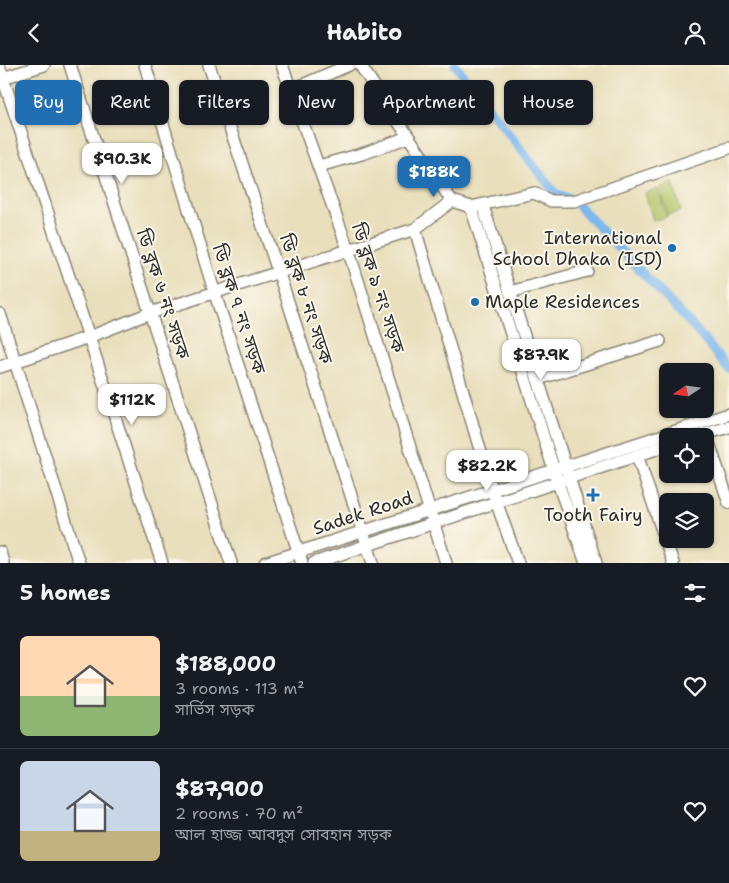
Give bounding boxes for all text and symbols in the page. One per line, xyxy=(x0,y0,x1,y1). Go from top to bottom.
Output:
text: Habito xyxy=(327,18,402,47)
icon: back xyxy=(20,19,48,47)
icon: person xyxy=(681,19,709,47)
chip: Buy xyxy=(15,80,82,125)
chip: Rent xyxy=(92,80,169,125)
chip: Filters xyxy=(179,80,269,125)
chip: New xyxy=(279,80,354,125)
chip: Apartment xyxy=(364,80,494,125)
chip: House xyxy=(504,80,593,125)
pin: $90.3K xyxy=(81,143,163,185)
text: $90.3K xyxy=(93,148,151,169)
pin: $188K xyxy=(399,155,469,198)
text: $188K xyxy=(408,161,460,182)
street label: ডি ব্লক ৯ নং সড়ক xyxy=(345,219,410,356)
street label: ডি ব্লক ৬ নং সড়ক xyxy=(130,225,195,362)
place label: International School Dhaka (ISD) xyxy=(493,226,663,271)
street label: ডি ব্লক ৮ নং সড়ক xyxy=(273,230,338,367)
street label: ডি ব্লক ৭ নং সড়ক xyxy=(206,240,271,377)
marker: International School Dhaka (ISD) xyxy=(666,242,678,254)
place label: Maple Residences xyxy=(485,290,640,314)
marker: Maple Residences xyxy=(469,296,481,308)
pin: $87.9K xyxy=(500,339,582,381)
text: $87.9K xyxy=(513,344,569,365)
north arrow xyxy=(659,363,714,417)
map controls xyxy=(659,363,714,548)
pin: $112K xyxy=(97,383,167,426)
text: $112K xyxy=(109,389,155,410)
button: locate xyxy=(659,428,714,483)
pin: $82.2K xyxy=(446,449,528,492)
text: $82.2K xyxy=(457,455,517,476)
street label: Sadek Road xyxy=(310,486,416,540)
marker: Tooth Fairy xyxy=(586,488,600,502)
button: layers xyxy=(659,493,714,548)
place label: Tooth Fairy xyxy=(543,503,643,527)
text: 5 homes xyxy=(20,579,111,607)
icon: filters xyxy=(681,579,709,607)
text: $188,000 xyxy=(175,650,276,678)
icon: home xyxy=(60,656,120,716)
icon: heart xyxy=(681,672,709,700)
text: 3 rooms · 113 m² xyxy=(175,678,305,699)
text: সার্ভিস সড়ক xyxy=(175,699,254,720)
text: $87,900 xyxy=(175,775,264,803)
icon: home xyxy=(60,781,120,841)
icon: heart xyxy=(681,797,709,825)
text: 2 rooms · 70 m² xyxy=(175,803,303,824)
text: আল হাজ্জ আবদুস সোবহান সড়ক xyxy=(175,824,392,845)

